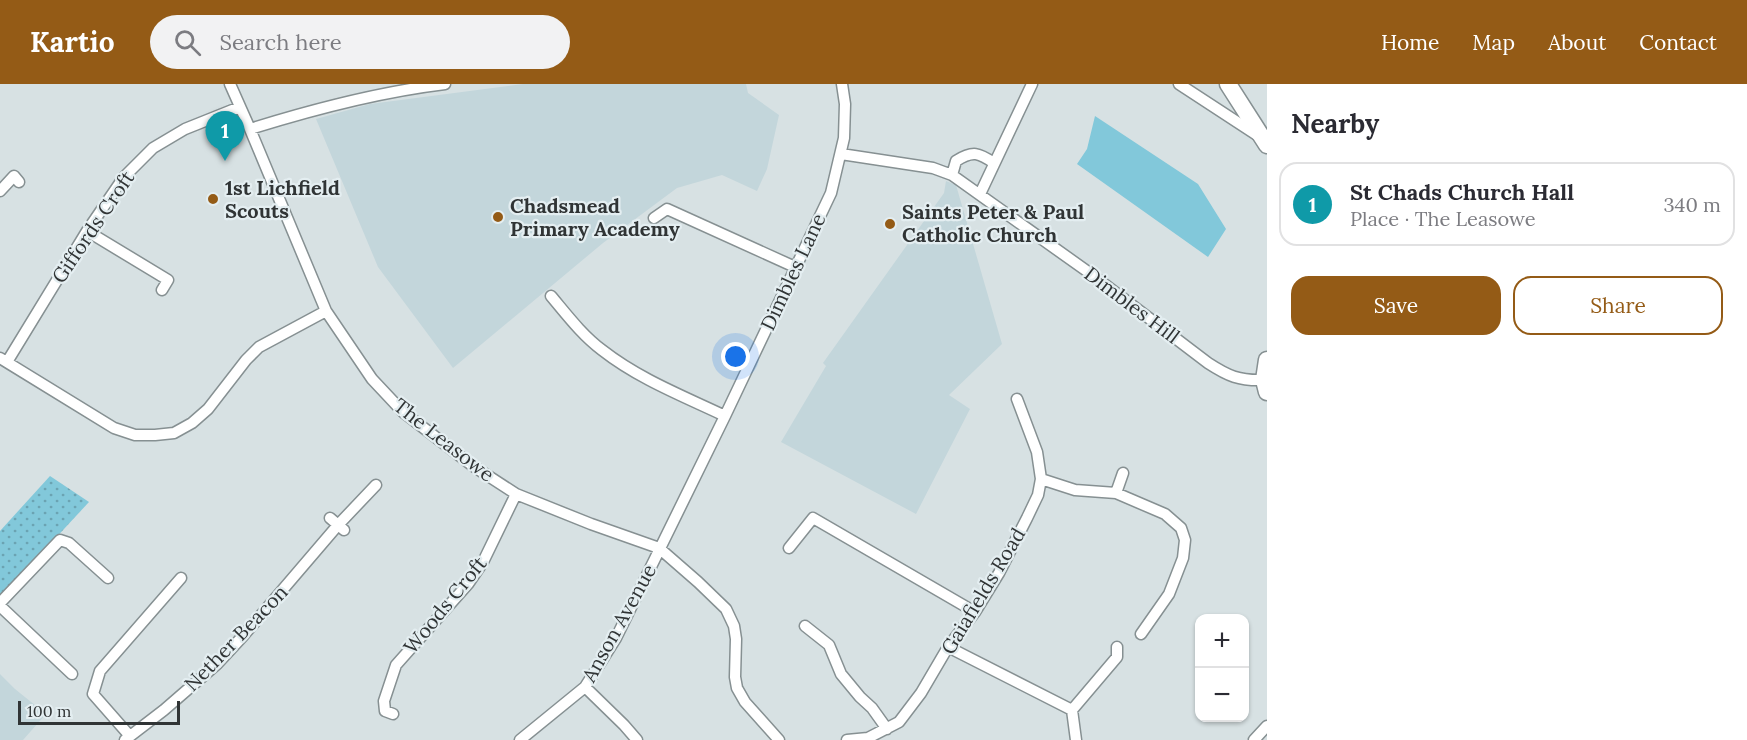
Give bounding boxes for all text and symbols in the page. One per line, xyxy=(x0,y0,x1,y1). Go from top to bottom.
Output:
search box xyxy=(150,15,570,69)
text: Kartio xyxy=(30,24,114,60)
icon: search xyxy=(171,26,204,59)
text: Search here xyxy=(219,28,342,56)
text: Home xyxy=(1381,29,1439,56)
text: Map xyxy=(1472,29,1515,56)
text: About xyxy=(1548,29,1606,56)
text: Contact xyxy=(1639,29,1717,56)
text: Nearby xyxy=(1291,107,1379,140)
pin: 1 xyxy=(206,112,244,161)
street label: Giffords Croft xyxy=(46,166,139,288)
place label: 1st Lichfield Scouts xyxy=(225,175,340,223)
text: St Chads Church Hall xyxy=(1350,178,1574,206)
marker: 1st Lichfield Scouts xyxy=(206,192,220,206)
text: 1 xyxy=(1308,192,1317,217)
text: 340 m xyxy=(1663,192,1721,217)
place label: Chadsmead Primary Academy xyxy=(510,193,680,241)
place label: Saints Peter & Paul Catholic Church xyxy=(902,199,1084,247)
text: Place · The Leasowe xyxy=(1350,206,1536,231)
street label: Dimbles Lane xyxy=(755,209,831,334)
marker: Chadsmead Primary Academy xyxy=(491,210,505,224)
marker: Saints Peter & Paul Catholic Church xyxy=(883,217,897,231)
street label: Dimbles Hill xyxy=(1080,261,1185,349)
button: Save xyxy=(1291,276,1501,335)
button: Share xyxy=(1513,276,1723,335)
your location xyxy=(721,342,750,371)
street label: The Leasowe xyxy=(389,393,500,487)
street label: Gaiafields Road xyxy=(935,523,1030,659)
street label: Woods Croft xyxy=(398,551,492,658)
street label: Anson Avenue xyxy=(575,559,661,687)
street label: Nether Beacon xyxy=(179,579,293,696)
map controls xyxy=(1195,614,1249,722)
button: + xyxy=(1195,614,1249,668)
button: − xyxy=(1195,668,1249,722)
scale bar xyxy=(18,698,180,726)
text: 100 m xyxy=(27,701,71,721)

